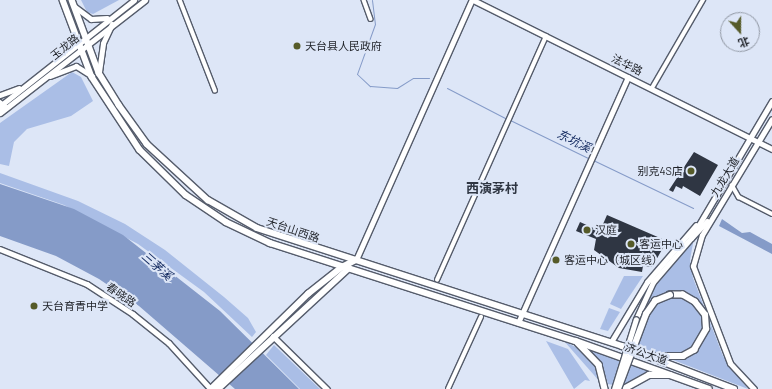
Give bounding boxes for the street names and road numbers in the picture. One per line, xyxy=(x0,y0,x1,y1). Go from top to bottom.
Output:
street label: 玉龙路 xyxy=(48,31,82,63)
street label: 法华路 xyxy=(609,52,645,78)
street label: 九龙大道 xyxy=(708,155,742,199)
street label: 天台山西路 xyxy=(265,215,321,245)
street label: 春晓路 xyxy=(104,280,138,310)
street label: 济公大道 xyxy=(623,341,669,367)

